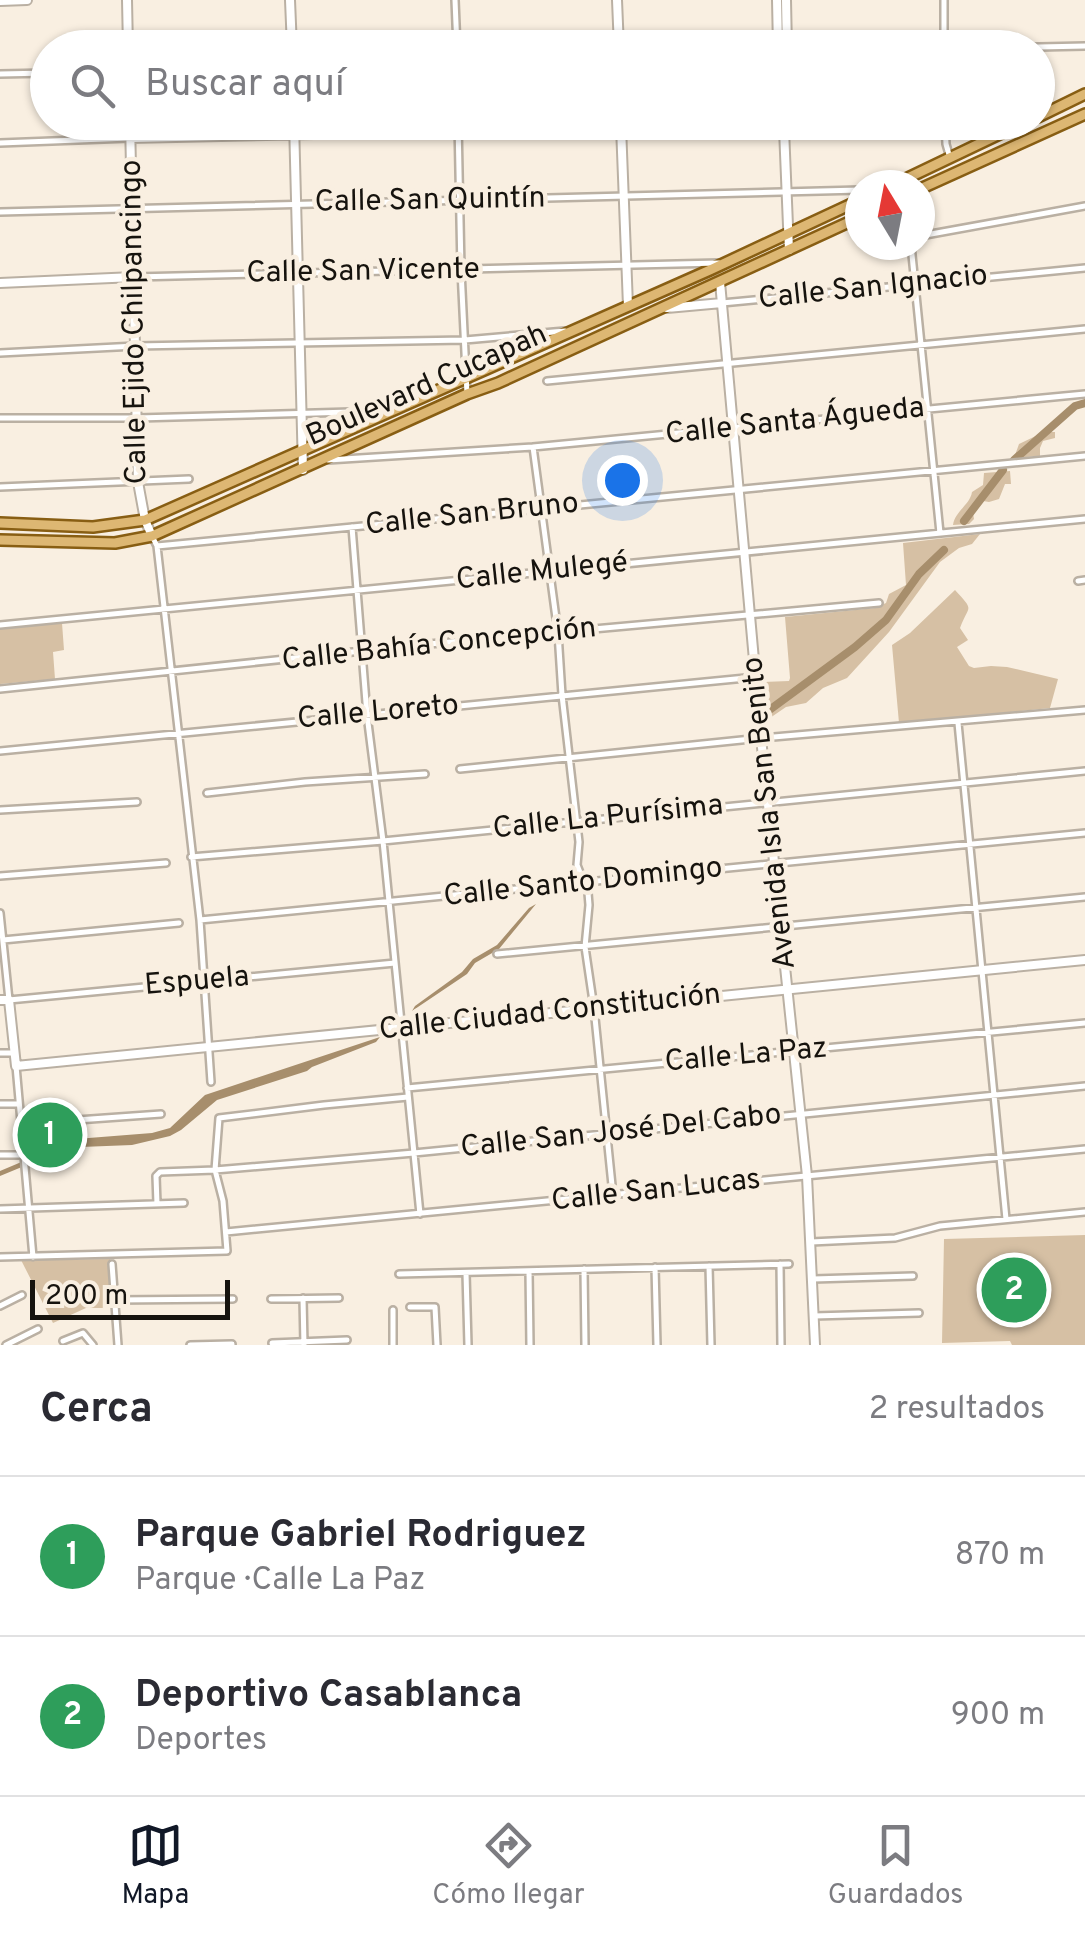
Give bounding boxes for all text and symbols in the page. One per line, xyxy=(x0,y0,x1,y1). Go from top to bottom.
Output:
search box xyxy=(30,30,1055,140)
icon: search xyxy=(65,58,120,113)
text: Buscar aquí xyxy=(145,61,345,110)
street label: Calle Ejido Chilpancingo xyxy=(114,159,156,485)
north arrow xyxy=(845,170,935,260)
street label: Calle San Quintín xyxy=(314,180,546,222)
street label: Calle San Vicente xyxy=(246,251,480,293)
street label: Calle San Ignacio xyxy=(756,258,990,318)
street label: Boulevard Cucapah xyxy=(301,316,553,456)
street label: Calle Santa Águeda xyxy=(663,388,926,454)
your location xyxy=(597,455,648,506)
street label: Calle San Bruno xyxy=(363,485,581,545)
street label: Calle Mulegé xyxy=(454,545,630,599)
street label: Calle Bahía Concepción xyxy=(280,610,598,680)
street label: Avenida Isla San Benito xyxy=(735,655,805,971)
street label: Calle Loreto xyxy=(296,688,460,738)
street label: Calle La Purísima xyxy=(491,787,725,849)
street label: Calle Santo Domingo xyxy=(442,850,724,916)
street label: Espuela xyxy=(143,959,251,1005)
street label: Calle Ciudad Constitución xyxy=(377,977,723,1049)
street label: Calle La Paz xyxy=(663,1030,829,1082)
street label: Calle San José Del Cabo xyxy=(459,1097,783,1167)
pin: 1 xyxy=(18,1098,82,1172)
street label: Calle San Lucas xyxy=(550,1162,762,1220)
pin: 2 xyxy=(982,1252,1046,1328)
scale bar xyxy=(30,1275,230,1320)
text: 200 m xyxy=(45,1279,128,1315)
text: Cerca xyxy=(40,1384,153,1437)
text: 2 resultados xyxy=(869,1390,1045,1430)
text: Parque Gabriel Rodriguez xyxy=(135,1512,587,1561)
text: 1 xyxy=(66,1536,79,1576)
text: 870 m xyxy=(955,1536,1045,1576)
text: Parque · Calle La Paz xyxy=(135,1561,425,1601)
text: Deportivo Casablanca xyxy=(135,1672,522,1721)
text: 2 xyxy=(63,1696,82,1736)
text: 900 m xyxy=(951,1696,1045,1736)
text: Deportes xyxy=(135,1721,267,1761)
tab: Mapa xyxy=(122,1818,189,1914)
tab: Cómo llegar xyxy=(432,1818,585,1914)
tab: Guardados xyxy=(828,1818,963,1914)

